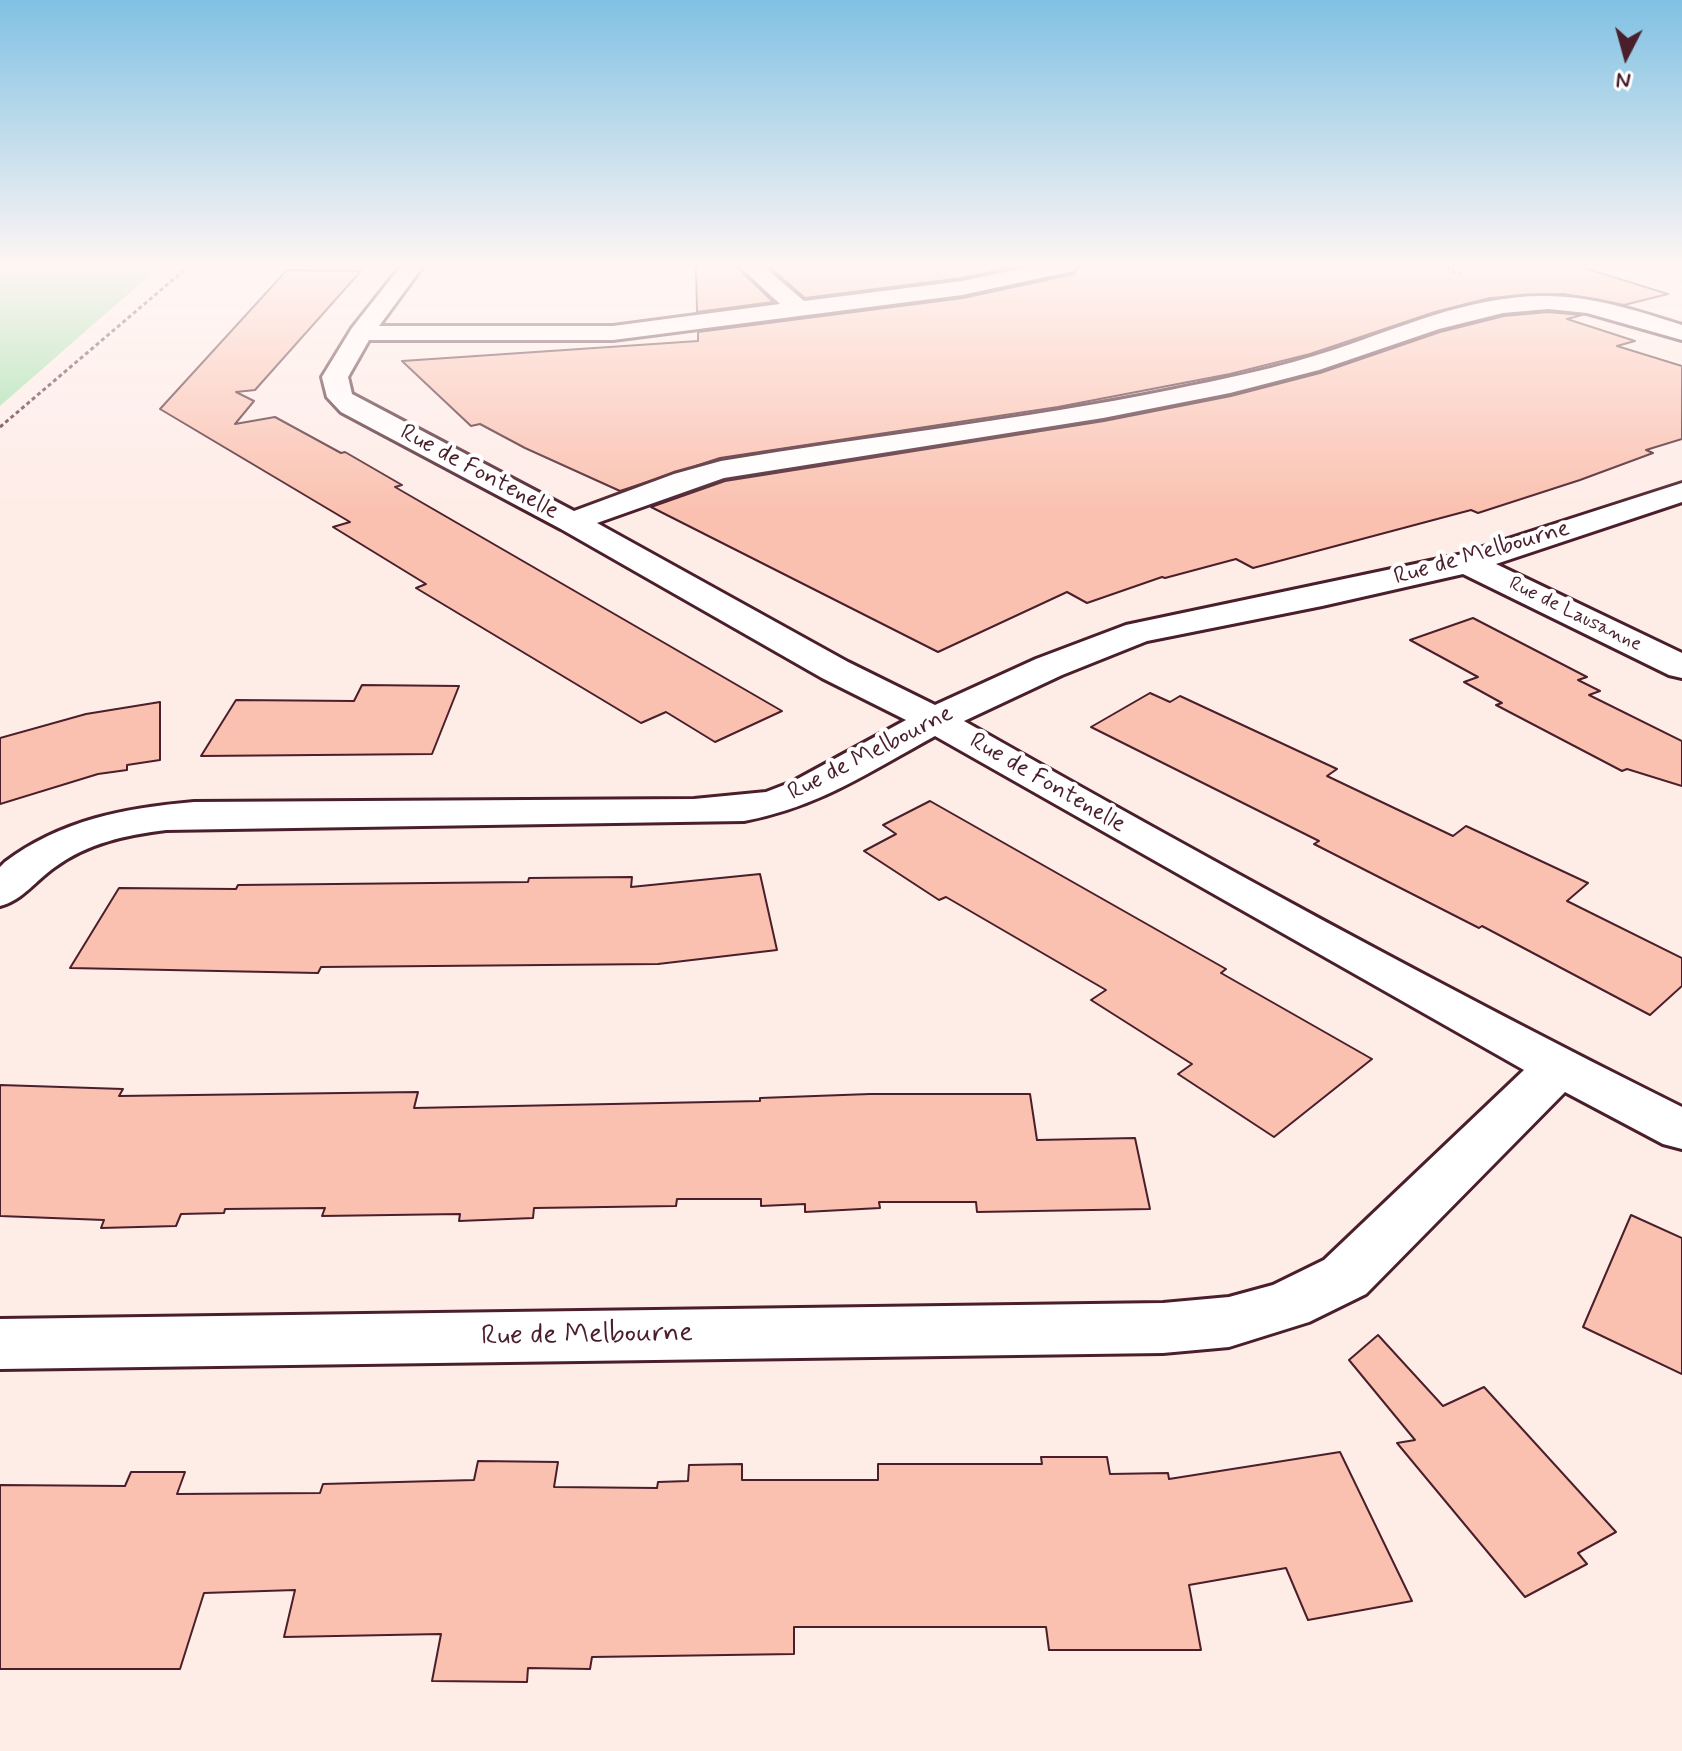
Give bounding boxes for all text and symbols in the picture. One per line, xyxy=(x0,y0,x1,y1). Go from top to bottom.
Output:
north arrow xyxy=(1586,16,1666,96)
text: N xyxy=(1615,65,1632,95)
street label: Rue de Fontenelle xyxy=(395,419,563,527)
street label: Rue de Melbourne xyxy=(1391,515,1573,593)
street label: Rue de Lausanne xyxy=(1504,572,1646,658)
street label: Rue de Melbourne xyxy=(784,700,958,808)
street label: Rue de Fontenelle xyxy=(964,728,1130,840)
street label: Rue de Melbourne xyxy=(481,1317,693,1355)

